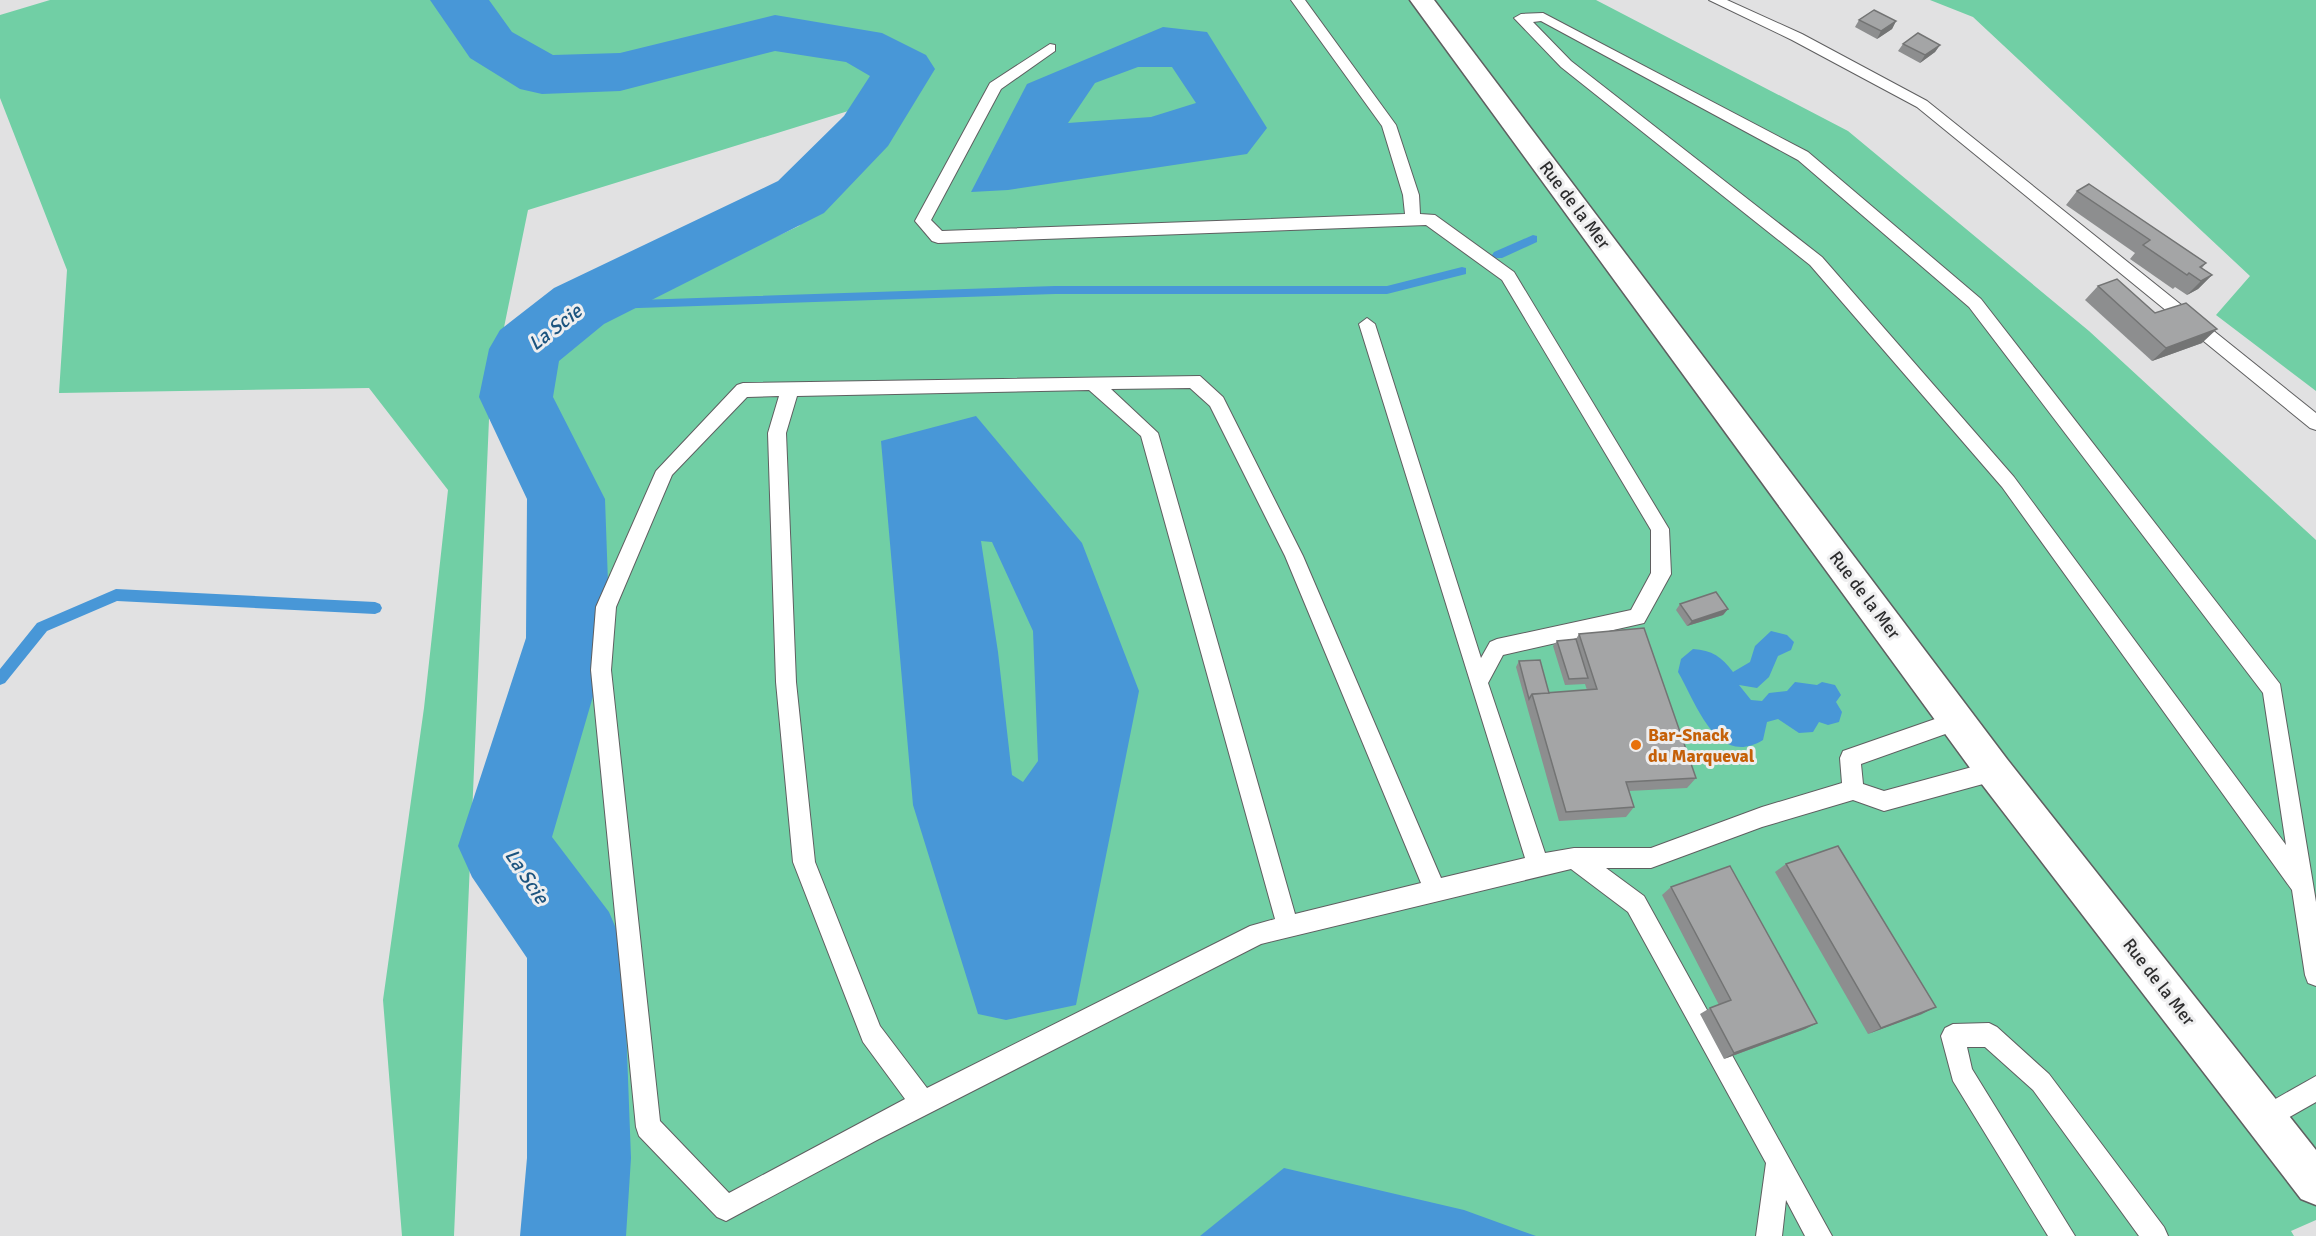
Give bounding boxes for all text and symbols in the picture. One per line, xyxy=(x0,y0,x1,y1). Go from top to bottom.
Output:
street label: Rue de la Mer xyxy=(1535,157,1615,254)
water label: La Scie xyxy=(524,298,588,356)
street label: Rue de la Mer xyxy=(1825,547,1905,644)
place label: Bar-Snack du Marqueval xyxy=(1648,724,1755,767)
marker: Bar-Snack du Marqueval xyxy=(1629,738,1643,752)
water label: La Scie xyxy=(499,844,555,909)
street label: Rue de la Mer xyxy=(2118,934,2200,1030)

